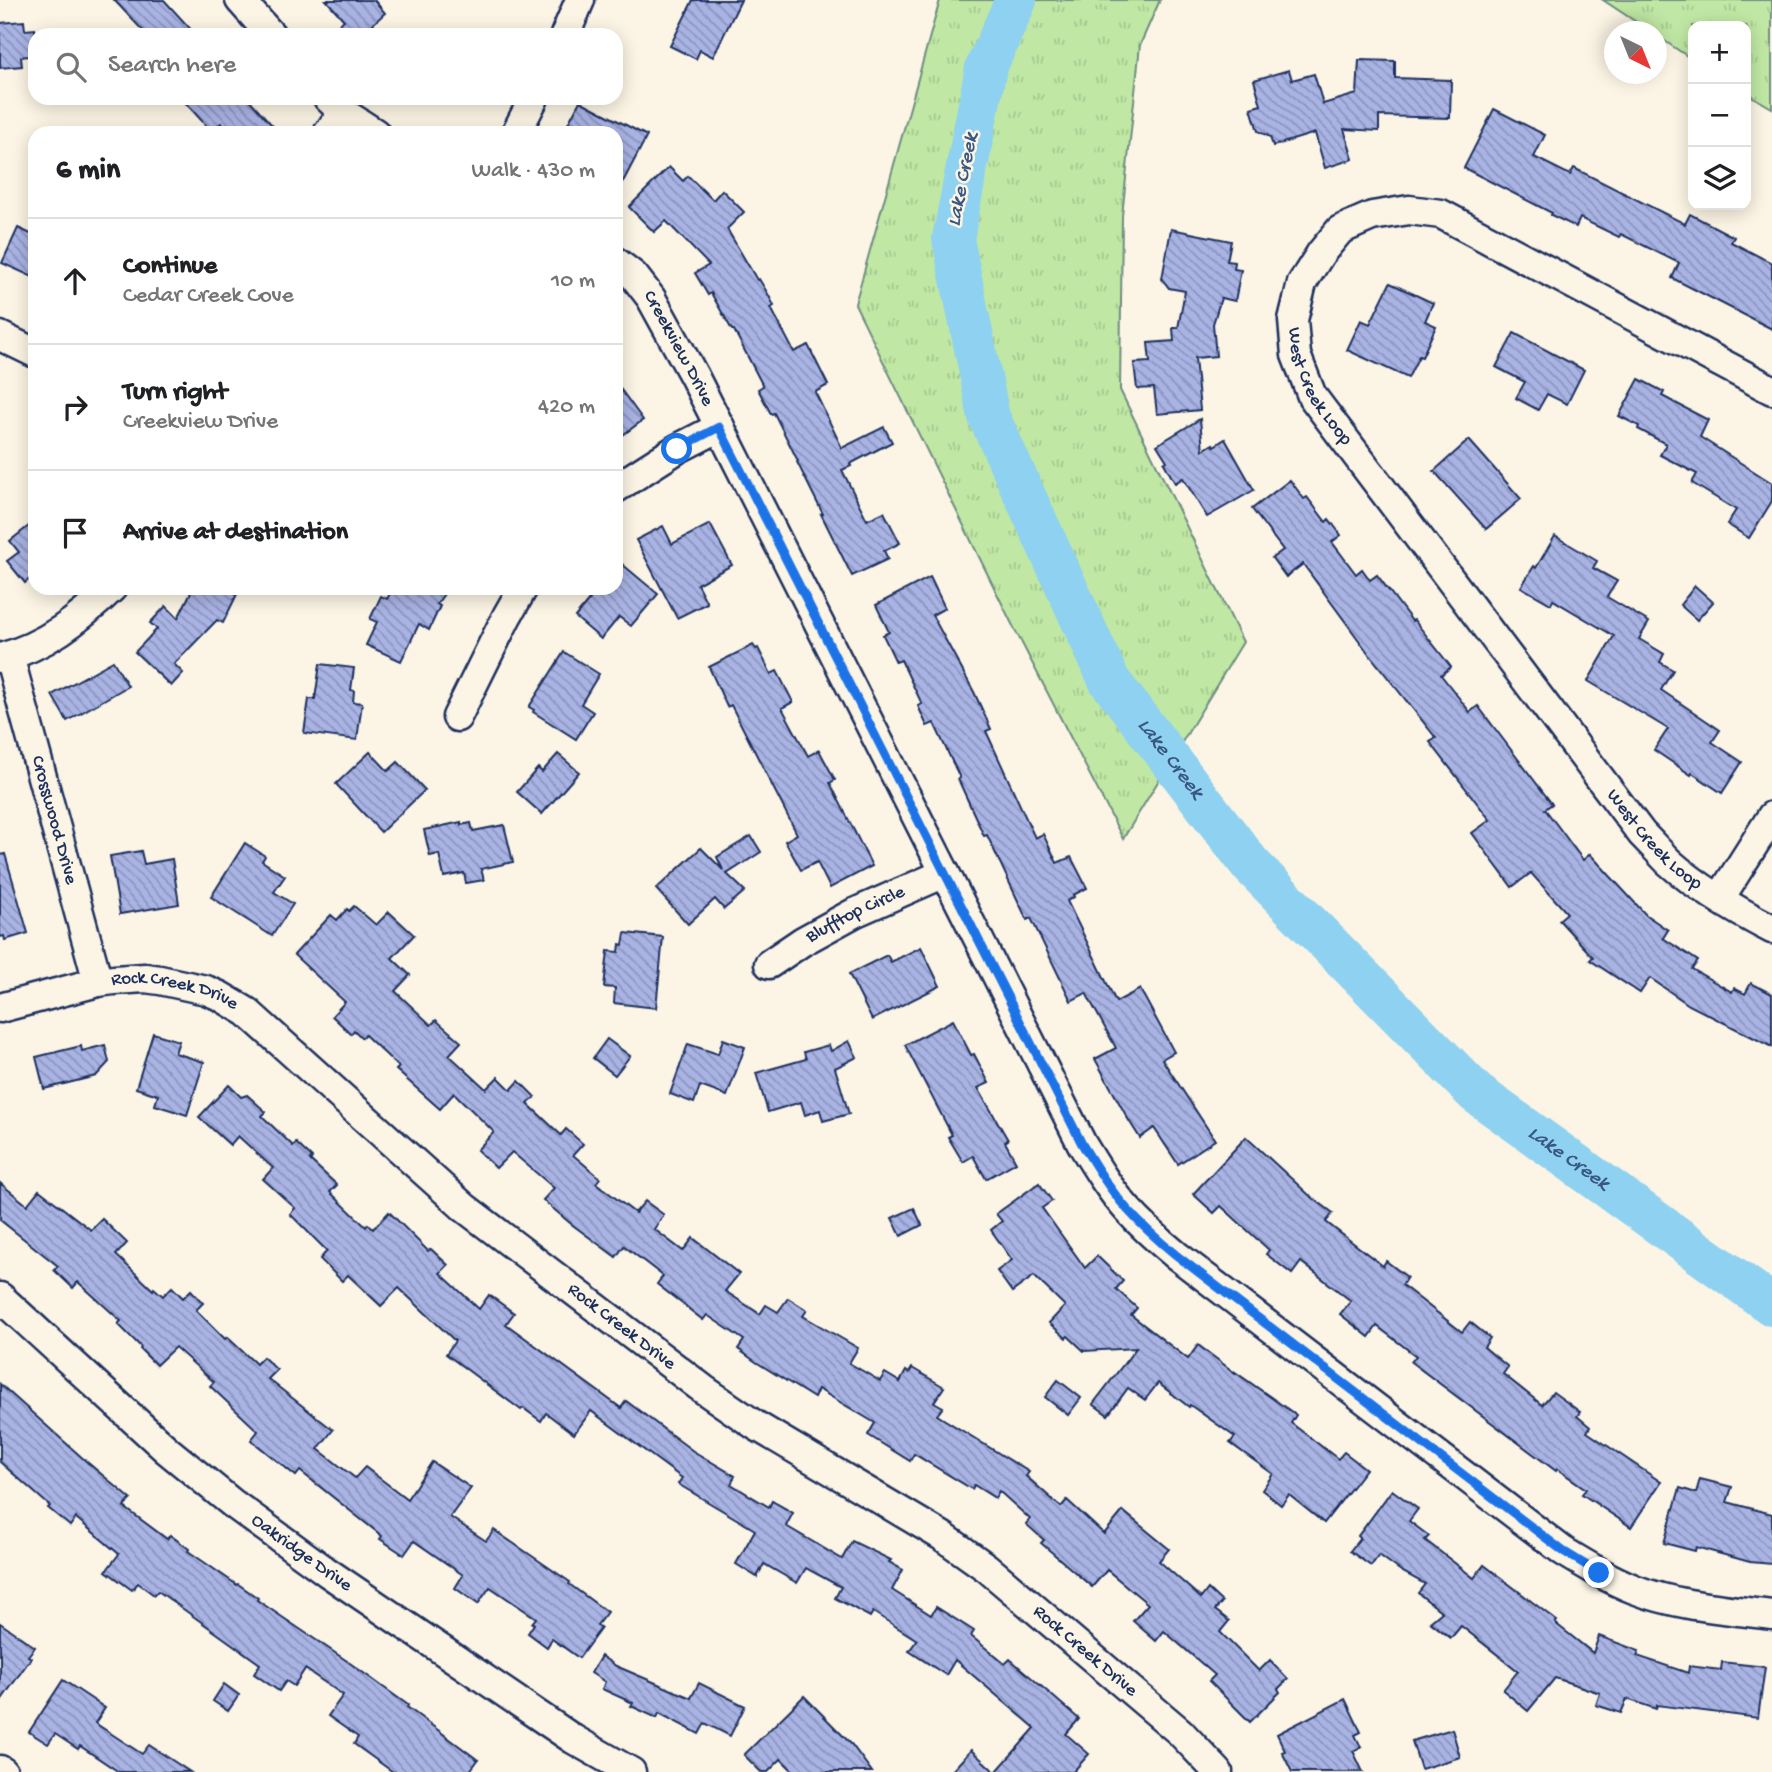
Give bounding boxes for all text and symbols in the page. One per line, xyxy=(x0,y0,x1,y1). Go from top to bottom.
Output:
north arrow xyxy=(1604,21,1667,84)
map controls xyxy=(1688,21,1751,210)
button: + xyxy=(1688,21,1751,84)
search box xyxy=(28,28,623,105)
icon: search xyxy=(52,48,90,86)
text: Search here xyxy=(108,51,236,82)
button: − xyxy=(1688,84,1751,147)
water label: Lake Creek xyxy=(943,129,986,229)
button: layers xyxy=(1688,147,1751,210)
text: 6 min xyxy=(56,154,120,189)
text: Walk · 430 m xyxy=(472,158,595,185)
text: Continue xyxy=(123,252,217,283)
icon: ahead xyxy=(56,262,94,300)
text: 10 m xyxy=(551,268,595,295)
text: Cedar Creek Cove xyxy=(123,283,294,310)
street label: Creekview Drive xyxy=(638,286,719,410)
street label: West Creek Loop xyxy=(1282,327,1357,451)
text: Turn right xyxy=(123,378,227,409)
icon: right xyxy=(56,388,94,426)
text: 420 m xyxy=(538,394,595,421)
text: Creekview Drive xyxy=(123,409,278,436)
route start xyxy=(661,433,692,464)
icon: arrive xyxy=(56,514,94,552)
text: Arrive at destination xyxy=(123,518,348,549)
water label: Lake Creek xyxy=(1131,714,1210,806)
street label: Crosswood Drive xyxy=(25,753,82,887)
street label: West Creek Loop xyxy=(1601,785,1707,896)
street label: Blufftop Circle xyxy=(801,880,909,949)
street label: Rock Creek Drive xyxy=(111,966,243,1016)
water label: Lake Creek xyxy=(1522,1121,1616,1198)
street label: Rock Creek Drive xyxy=(563,1278,680,1376)
street label: Oakridge Drive xyxy=(246,1509,357,1597)
route end xyxy=(1583,1557,1614,1588)
street label: Rock Creek Drive xyxy=(1028,1600,1142,1702)

